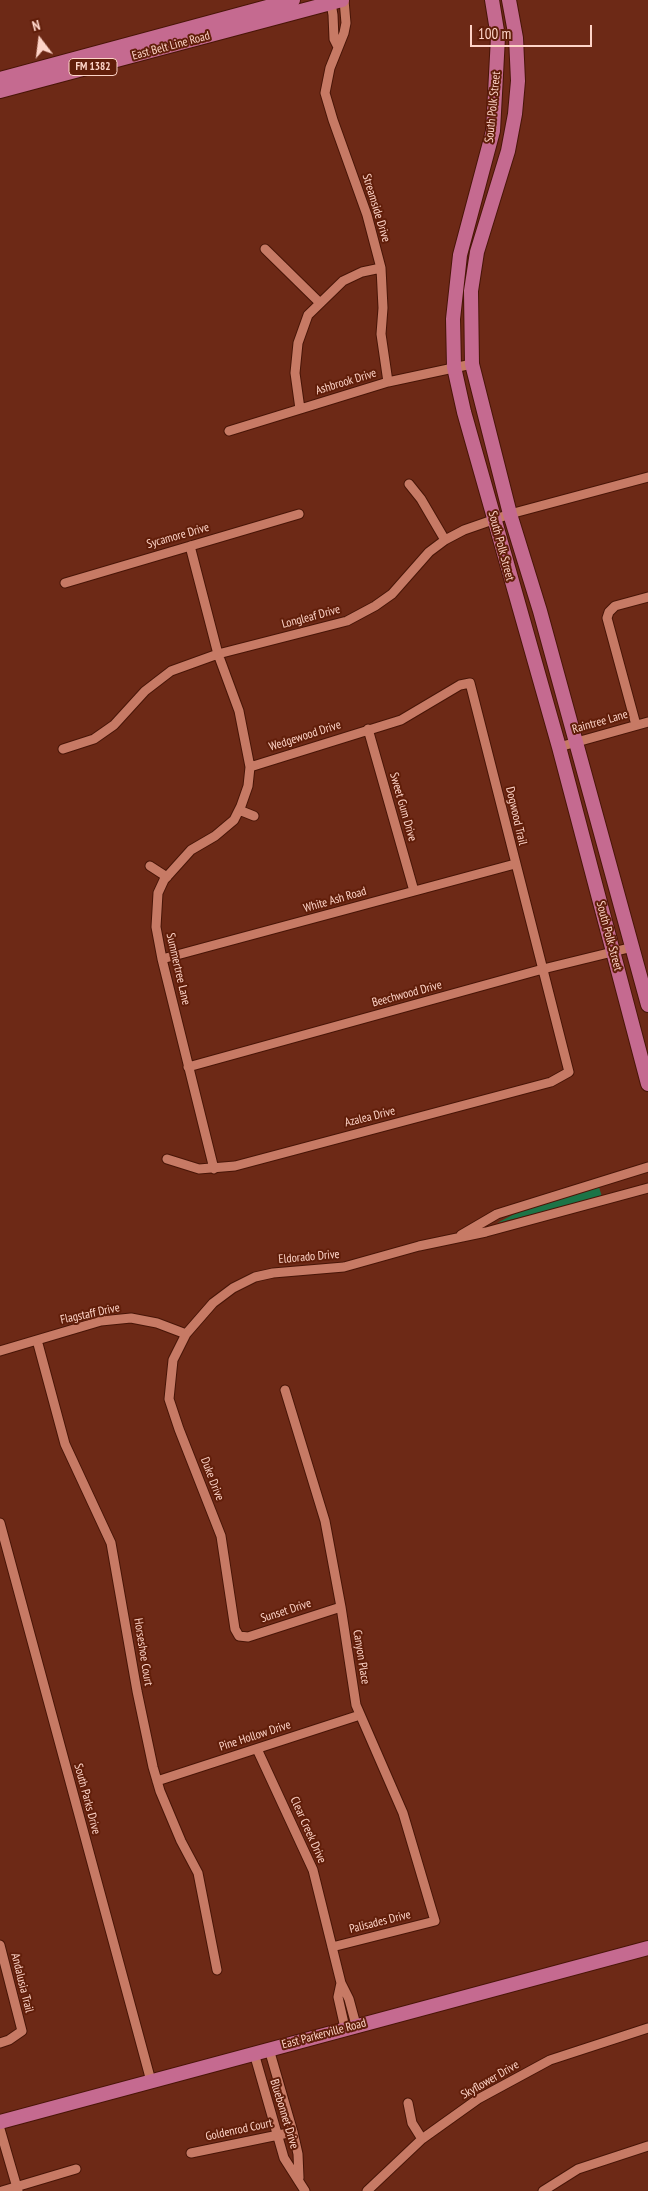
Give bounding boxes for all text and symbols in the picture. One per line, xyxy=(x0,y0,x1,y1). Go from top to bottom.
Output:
north arrow xyxy=(15,15,65,65)
scale bar xyxy=(473,15,596,47)
text: N xyxy=(30,16,42,35)
text: 100 m xyxy=(478,24,511,43)
street label: East Belt Line Road xyxy=(131,29,211,63)
road number: FM 1382 xyxy=(69,58,117,76)
street label: South Polk Street xyxy=(482,71,504,143)
street label: Streamside Drive xyxy=(359,172,393,244)
street label: Ashbrook Drive xyxy=(314,366,378,398)
street label: South Polk Street xyxy=(485,509,517,583)
street label: Sycamore Drive xyxy=(145,520,211,552)
street label: Longleaf Drive xyxy=(280,602,342,632)
street label: Raintree Lane xyxy=(571,707,629,737)
street label: Wedgewood Drive xyxy=(267,718,343,754)
street label: Sweet Gum Drive xyxy=(386,771,420,843)
street label: Dogwood Trail xyxy=(502,785,530,847)
street label: White Ash Road xyxy=(302,884,368,916)
street label: South Polk Street xyxy=(593,899,625,973)
street label: Summertree Lane xyxy=(163,932,193,1006)
street label: Beechwood Drive xyxy=(370,978,444,1010)
street label: Azalea Drive xyxy=(343,1104,397,1130)
street label: Eldorado Drive xyxy=(278,1247,340,1267)
street label: Flagstaff Drive xyxy=(59,1301,121,1327)
street label: Duke Drive xyxy=(197,1455,227,1503)
street label: Sunset Drive xyxy=(259,1596,313,1626)
street label: Horseshoe Court xyxy=(131,1617,155,1687)
street label: Canyon Place xyxy=(350,1629,372,1685)
street label: Pine Hollow Drive xyxy=(217,1718,293,1754)
street label: South Parks Drive xyxy=(71,1762,103,1836)
street label: Clear Creek Drive xyxy=(287,1794,329,1866)
street label: Palisades Drive xyxy=(348,1907,412,1937)
street label: Andalusia Trail xyxy=(8,1952,36,2014)
street label: East Parkerville Road xyxy=(280,2016,368,2052)
street label: Skyflower Drive xyxy=(458,2058,522,2102)
street label: Bluebonnet Drive xyxy=(267,2077,301,2151)
street label: Goldenrod Court xyxy=(204,2116,274,2144)

